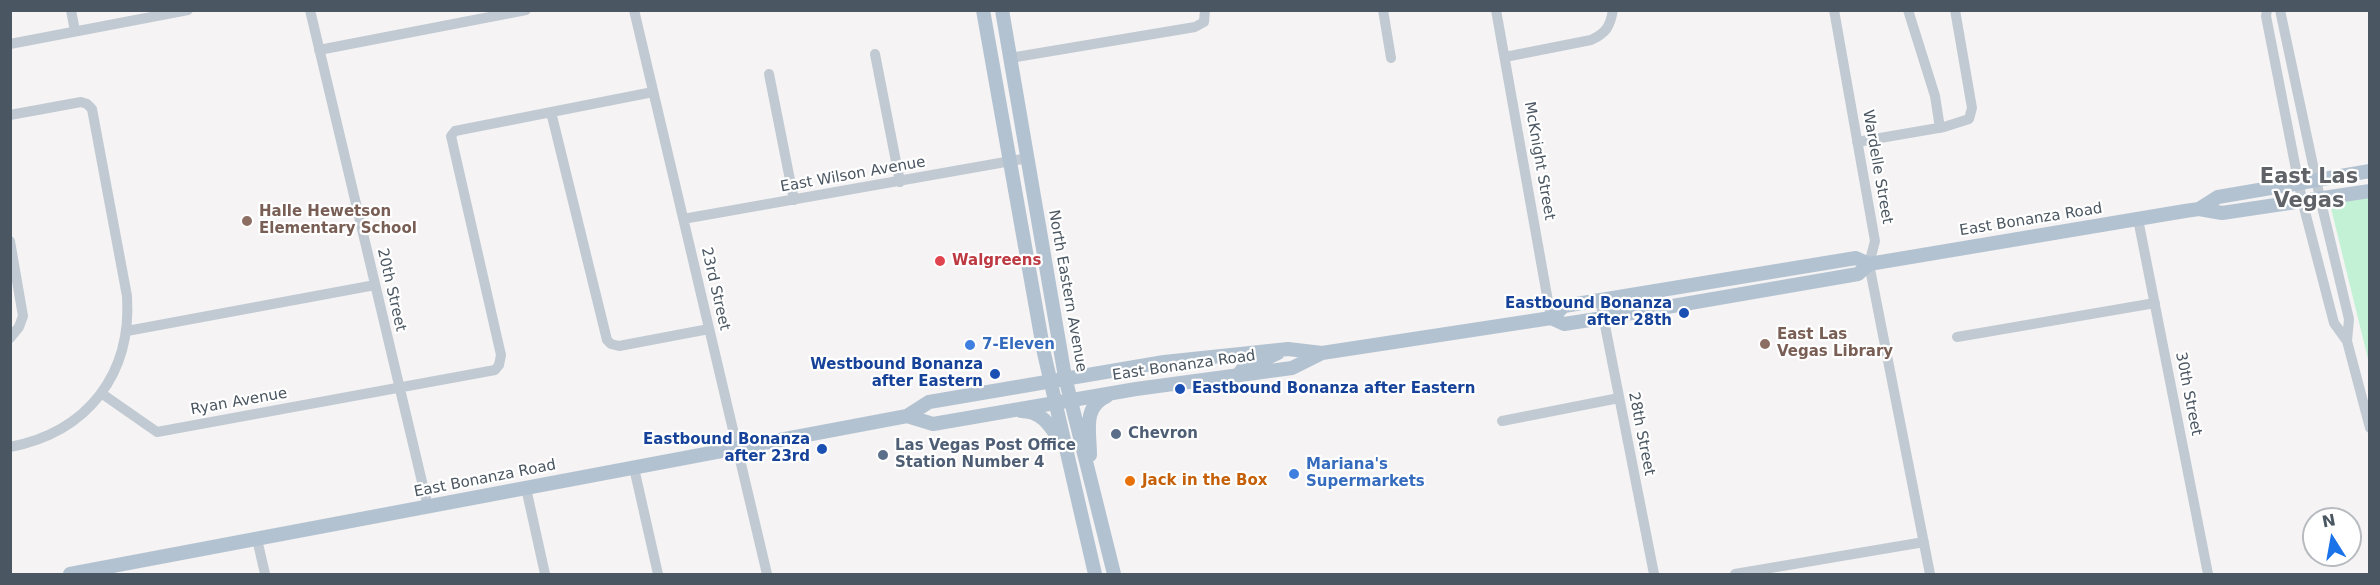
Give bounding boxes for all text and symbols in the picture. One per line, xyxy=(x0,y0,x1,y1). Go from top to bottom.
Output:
street label: McKnight Street xyxy=(1520,100,1558,222)
street label: Wardelle Street xyxy=(1858,109,1896,225)
street label: East Wilson Avenue xyxy=(779,153,927,197)
district label: East Las Vegas xyxy=(2260,165,2358,215)
street label: East Bonanza Road xyxy=(1958,200,2104,240)
place label: Halle Hewetson Elementary School xyxy=(259,203,417,238)
street label: North Eastern Avenue xyxy=(1044,209,1090,373)
marker: Halle Hewetson Elementary School xyxy=(240,214,254,228)
street label: 23rd Street xyxy=(697,246,733,332)
street label: 20th Street xyxy=(373,247,409,333)
place label: Walgreens xyxy=(952,252,1041,270)
marker: Walgreens xyxy=(933,254,947,268)
place label: Eastbound Bonanza after 28th xyxy=(1505,295,1672,330)
marker: Eastbound Bonanza after 28th xyxy=(1677,306,1691,320)
place label: East Las Vegas Library xyxy=(1777,326,1893,361)
place label: 7-Eleven xyxy=(982,336,1055,354)
marker: East Las Vegas Library xyxy=(1758,337,1772,351)
marker: 7-Eleven xyxy=(963,338,977,352)
street label: East Bonanza Road xyxy=(1111,347,1257,385)
street label: 30th Street xyxy=(2171,351,2205,437)
place label: Westbound Bonanza after Eastern xyxy=(810,356,983,391)
marker: Westbound Bonanza after Eastern xyxy=(988,367,1002,381)
place label: Eastbound Bonanza after Eastern xyxy=(1192,380,1475,398)
marker: Eastbound Bonanza after Eastern xyxy=(1173,382,1187,396)
street label: Ryan Avenue xyxy=(189,385,289,419)
street label: 28th Street xyxy=(1624,391,1658,477)
place label: Chevron xyxy=(1128,425,1198,443)
marker: Chevron xyxy=(1109,427,1123,441)
place label: Eastbound Bonanza after 23rd xyxy=(643,431,810,466)
place label: Las Vegas Post Office Station Number 4 xyxy=(895,437,1076,472)
marker: Eastbound Bonanza after 23rd xyxy=(815,442,829,456)
marker: Las Vegas Post Office Station Number 4 xyxy=(876,448,890,462)
street label: East Bonanza Road xyxy=(412,456,558,502)
place label: Mariana's Supermarkets xyxy=(1306,456,1425,491)
marker: Mariana's Supermarkets xyxy=(1287,467,1301,481)
place label: Jack in the Box xyxy=(1142,472,1267,490)
marker: Jack in the Box xyxy=(1123,474,1137,488)
north arrow xyxy=(2302,507,2362,567)
text: N xyxy=(2320,510,2337,531)

